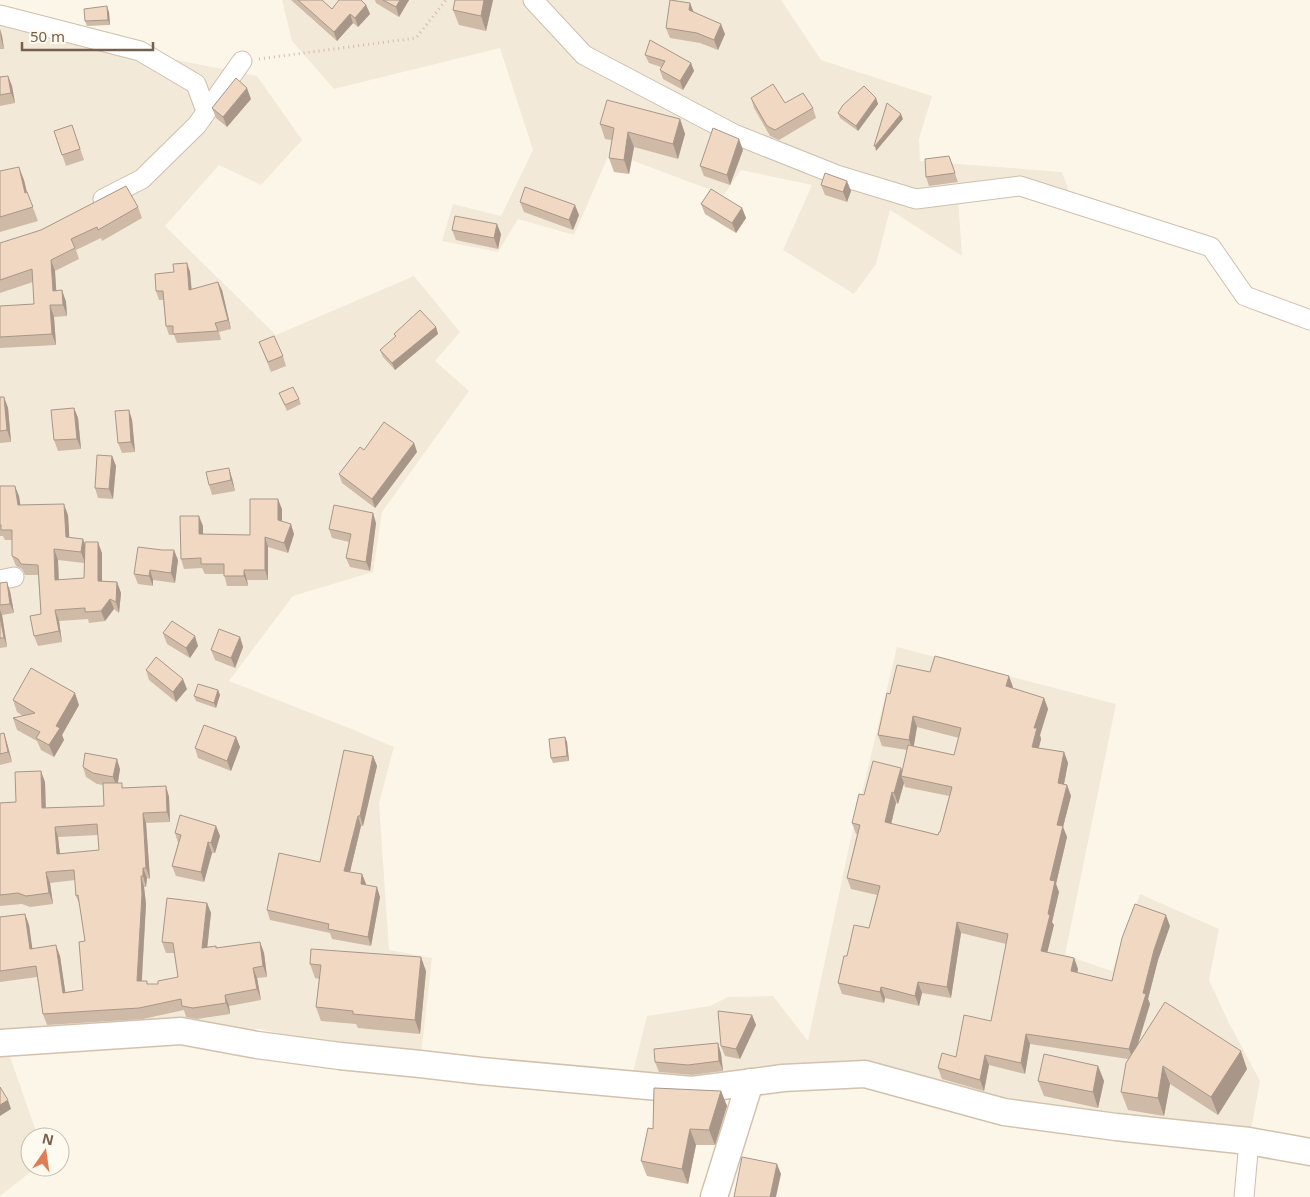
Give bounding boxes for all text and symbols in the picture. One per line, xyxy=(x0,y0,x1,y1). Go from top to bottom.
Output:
scale bar xyxy=(22,20,154,52)
text: 50 m xyxy=(30,26,65,46)
north arrow xyxy=(20,1127,70,1177)
text: N xyxy=(40,1128,56,1149)

